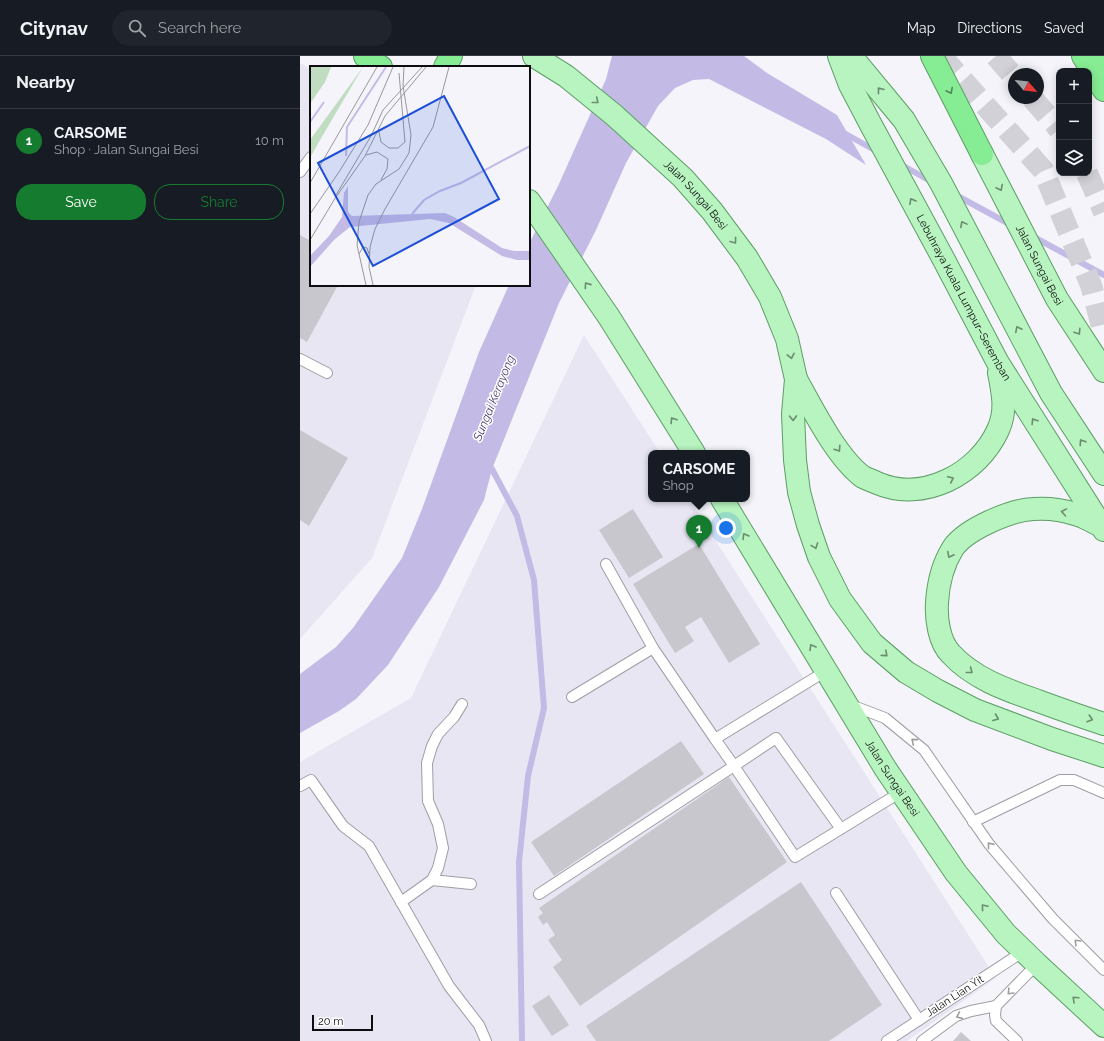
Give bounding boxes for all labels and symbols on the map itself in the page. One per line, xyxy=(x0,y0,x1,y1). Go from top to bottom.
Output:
inset map xyxy=(310,66,530,286)
north arrow xyxy=(1008,68,1044,104)
one-way arrow xyxy=(945,86,953,94)
one-way arrow xyxy=(877,87,884,94)
one-way arrow xyxy=(591,96,599,103)
street label: Jalan Sungai Besi xyxy=(661,157,730,232)
one-way arrow xyxy=(995,184,1003,192)
one-way arrow xyxy=(909,198,917,205)
street label: Lebuhraya Kuala Lumpur–Seremban xyxy=(914,212,1014,383)
one-way arrow xyxy=(960,220,967,228)
street label: Jalan Sungai Besi xyxy=(1013,223,1066,308)
one-way arrow xyxy=(729,236,736,243)
one-way arrow xyxy=(585,283,592,290)
one-way arrow xyxy=(1015,326,1023,333)
one-way arrow xyxy=(1073,327,1080,334)
water label: Sungai Kerayong xyxy=(470,353,518,444)
one-way arrow xyxy=(786,353,795,359)
one-way arrow xyxy=(789,415,797,421)
one-way arrow xyxy=(670,417,678,424)
one-way arrow xyxy=(1032,419,1039,426)
one-way arrow xyxy=(1079,439,1087,446)
one-way arrow xyxy=(833,444,840,451)
one-way arrow xyxy=(946,476,954,484)
one-way arrow xyxy=(1061,508,1067,517)
pin: 1 xyxy=(686,515,712,548)
your location xyxy=(716,518,736,538)
one-way arrow xyxy=(742,533,750,540)
one-way arrow xyxy=(810,542,818,549)
one-way arrow xyxy=(947,551,955,558)
one-way arrow xyxy=(810,644,817,651)
one-way arrow xyxy=(880,649,887,656)
one-way arrow xyxy=(966,666,973,673)
one-way arrow xyxy=(993,714,1000,722)
one-way arrow xyxy=(1087,715,1094,723)
street label: Jalan Sungai Besi xyxy=(863,737,922,819)
one-way arrow xyxy=(911,738,918,745)
one-way arrow xyxy=(988,843,995,850)
one-way arrow xyxy=(982,904,989,912)
one-way arrow xyxy=(1074,939,1082,947)
street label: Jalan Lian Yit xyxy=(924,972,987,1020)
one-way arrow xyxy=(1007,987,1015,995)
one-way arrow xyxy=(1072,997,1080,1004)
one-way arrow xyxy=(956,1011,963,1019)
scale bar xyxy=(312,1013,373,1032)

